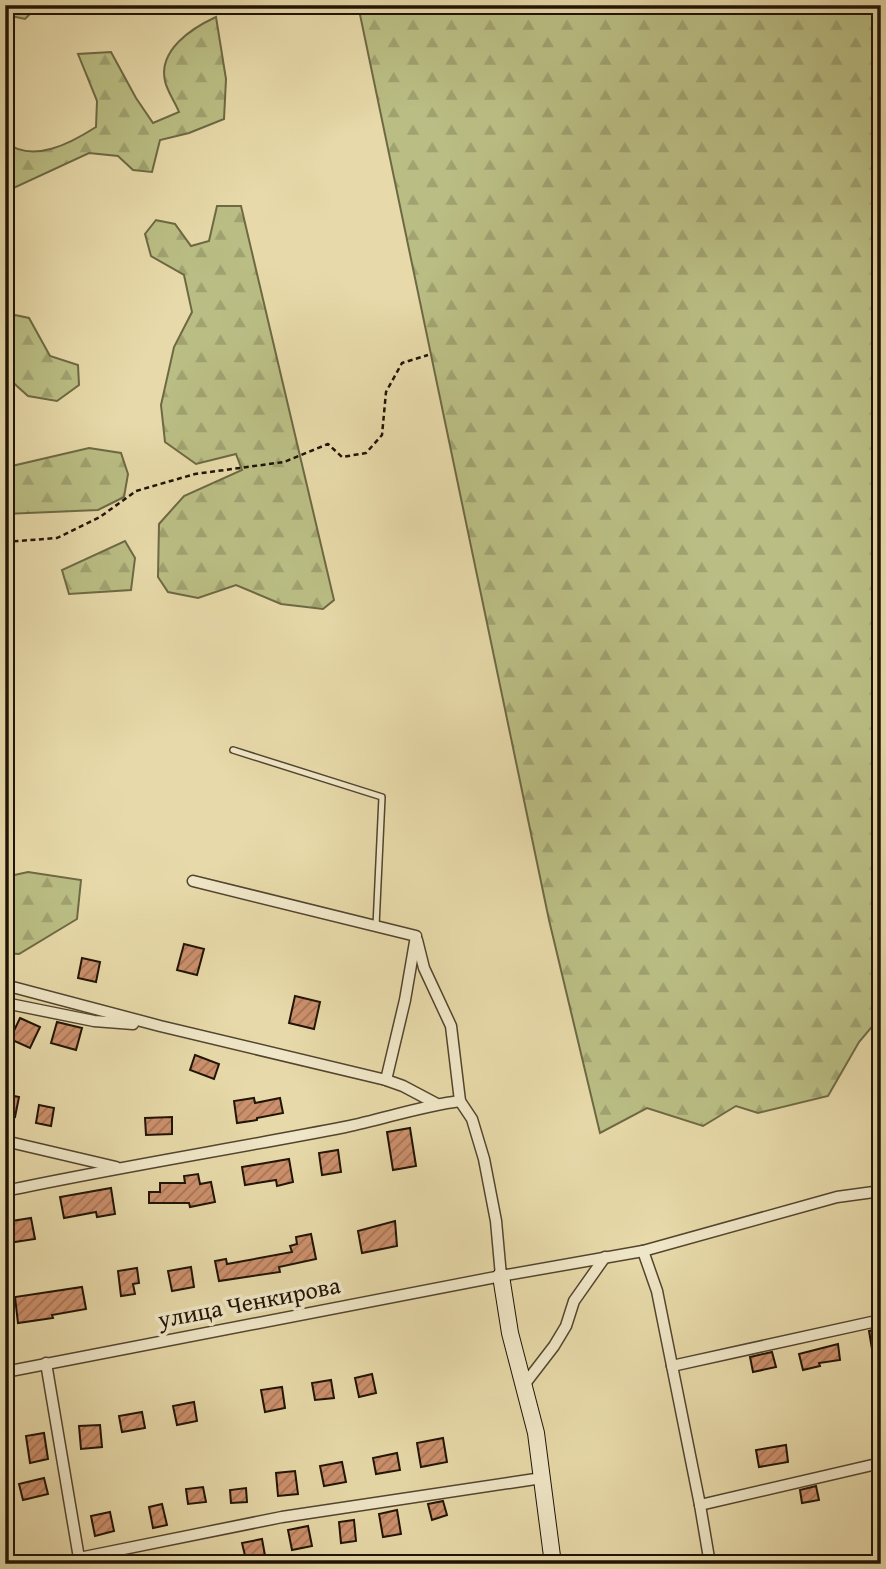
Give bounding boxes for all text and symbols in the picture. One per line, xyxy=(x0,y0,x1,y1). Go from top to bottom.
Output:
street label: улица Ченкирова xyxy=(154,1267,344,1337)

